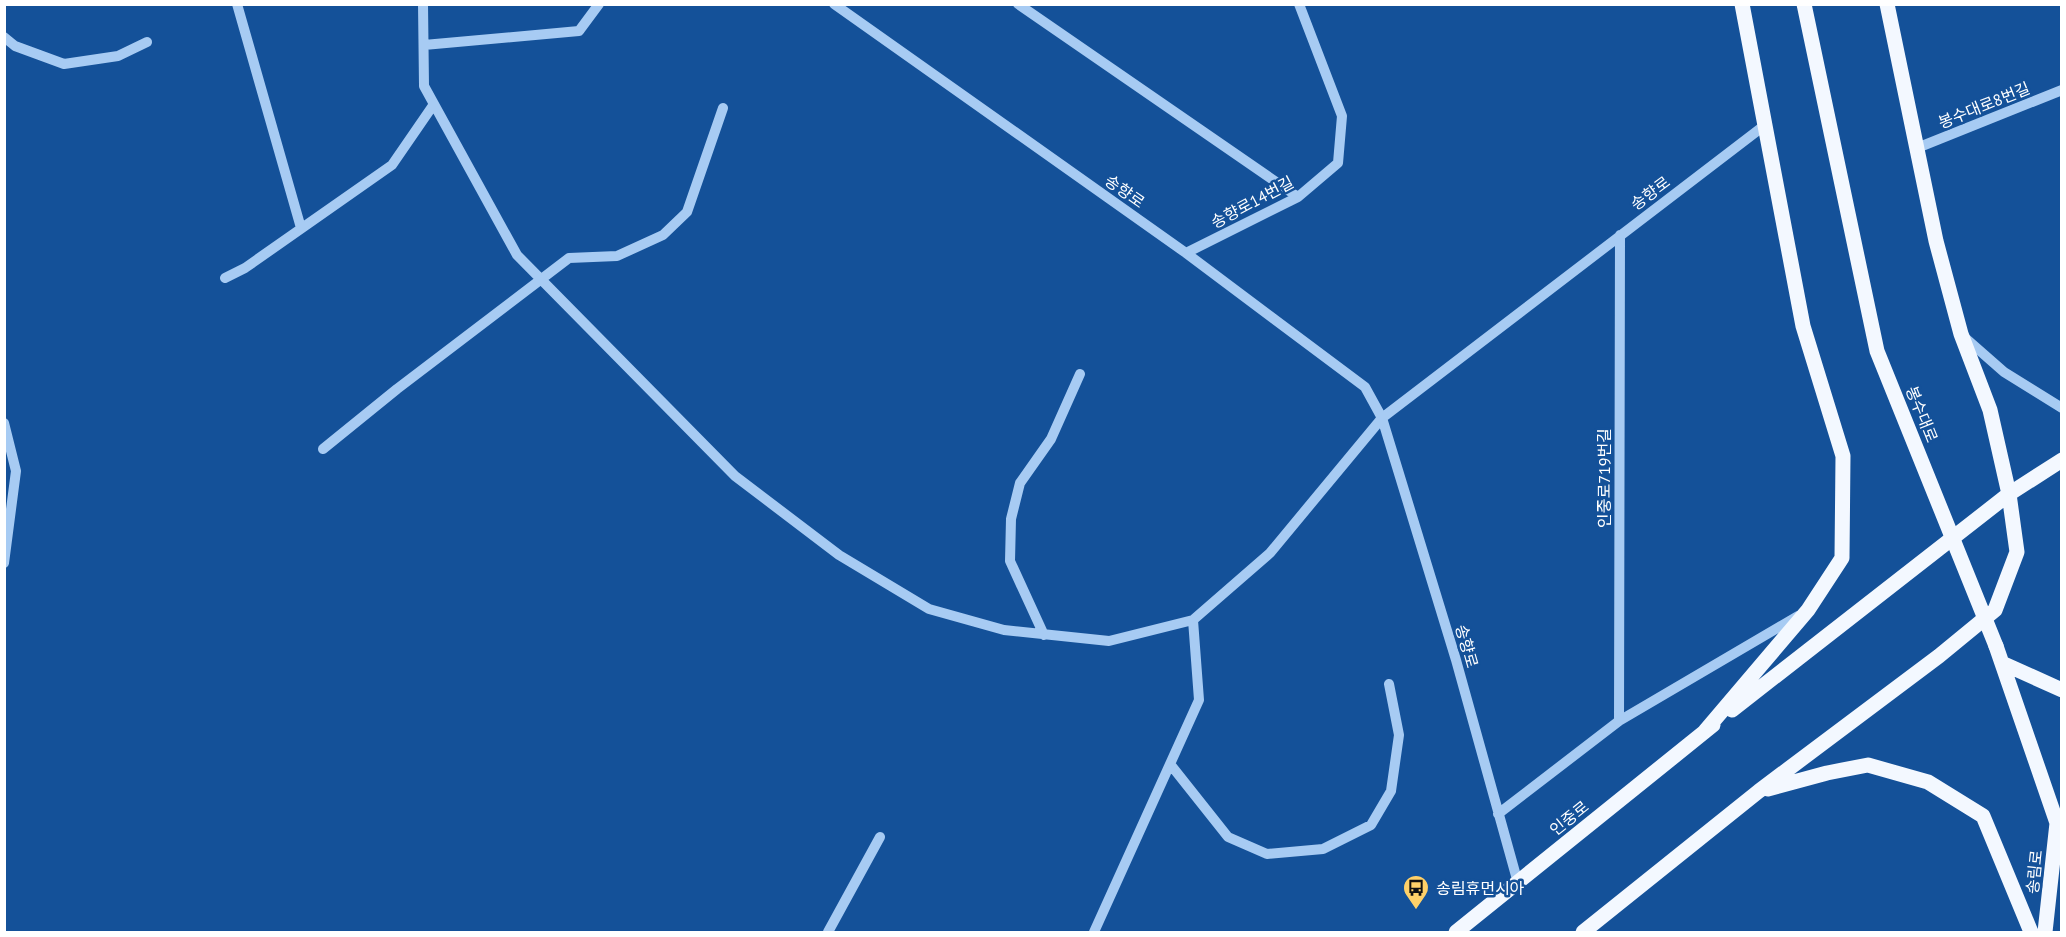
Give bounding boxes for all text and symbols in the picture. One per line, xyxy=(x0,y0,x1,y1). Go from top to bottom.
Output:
street label: 봉수대로8번길 xyxy=(1935,78,2033,132)
street label: 송향로 xyxy=(1101,170,1149,212)
street label: 송향로14번길 xyxy=(1207,172,1297,232)
street label: 송향로 xyxy=(1626,172,1674,214)
street label: 봉수대로 xyxy=(1902,383,1942,445)
street label: 인중로719번길 xyxy=(1594,428,1614,528)
street label: 송향로 xyxy=(1451,622,1483,670)
street label: 인중로 xyxy=(1546,796,1593,840)
street label: 송림로 xyxy=(2022,849,2046,895)
bus stop icon: 송림휴먼시아 xyxy=(1401,873,1431,911)
place label: 송림휴먼시아 xyxy=(1436,878,1525,898)

